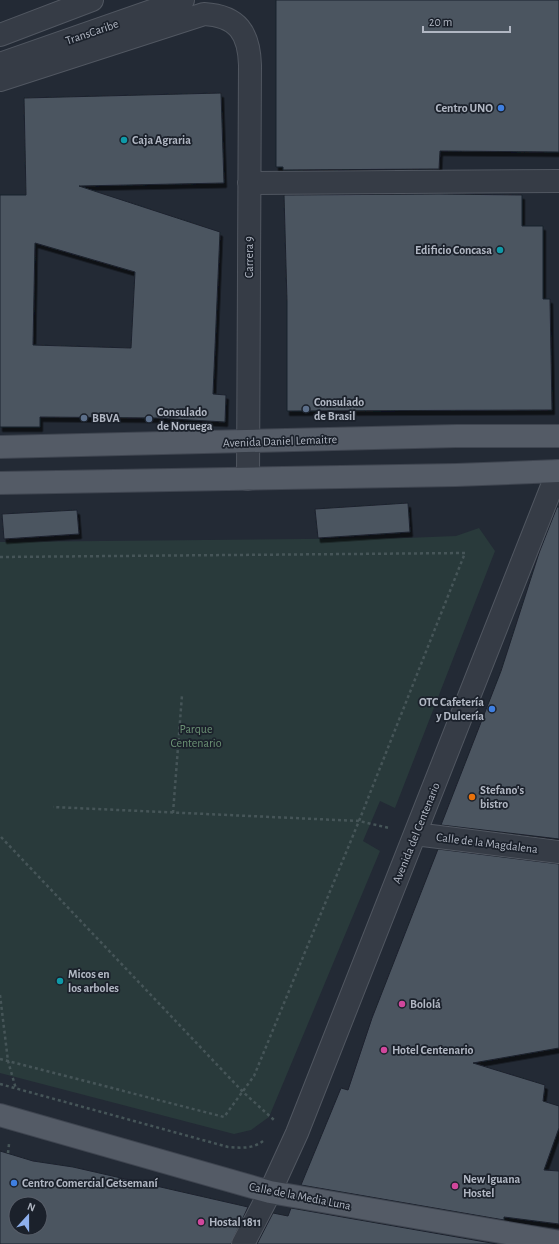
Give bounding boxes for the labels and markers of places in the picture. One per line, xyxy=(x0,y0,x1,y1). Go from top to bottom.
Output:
place label: Centro UNO xyxy=(435,102,493,114)
marker: Centro UNO xyxy=(496,103,506,113)
place label: Caja Agraria xyxy=(132,134,191,147)
marker: Caja Agraria xyxy=(119,135,129,145)
place label: Edificio Concasa xyxy=(415,244,492,256)
marker: Edificio Concasa xyxy=(495,245,505,255)
place label: Consulado de Brasil xyxy=(314,396,364,422)
marker: Consulado de Brasil xyxy=(301,404,311,414)
place label: Consulado de Noruega xyxy=(157,406,213,432)
place label: BBVA xyxy=(92,412,121,424)
marker: BBVA xyxy=(79,413,89,423)
marker: Consulado de Noruega xyxy=(144,414,154,424)
place label: OTC Cafetería y Dulcería xyxy=(419,696,484,723)
marker: OTC Cafetería y Dulcería xyxy=(487,704,497,714)
place label: Stefano's bistro xyxy=(480,784,524,810)
marker: Stefano's bistro xyxy=(467,792,477,802)
place label: Micos en los arboles xyxy=(68,968,119,994)
marker: Micos en los arboles xyxy=(55,976,65,986)
place label: Bololá xyxy=(410,998,441,1010)
marker: Bololá xyxy=(397,999,407,1009)
place label: Hotel Centenario xyxy=(392,1044,474,1056)
marker: Hotel Centenario xyxy=(379,1045,389,1055)
place label: New Iguana Hostel xyxy=(463,1173,521,1199)
place label: Centro Comercial Getsemaní xyxy=(22,1177,159,1189)
marker: Centro Comercial Getsemaní xyxy=(9,1178,19,1188)
marker: New Iguana Hostel xyxy=(450,1181,460,1191)
place label: Hostal 1811 xyxy=(209,1216,261,1228)
marker: Hostal 1811 xyxy=(196,1217,206,1227)

